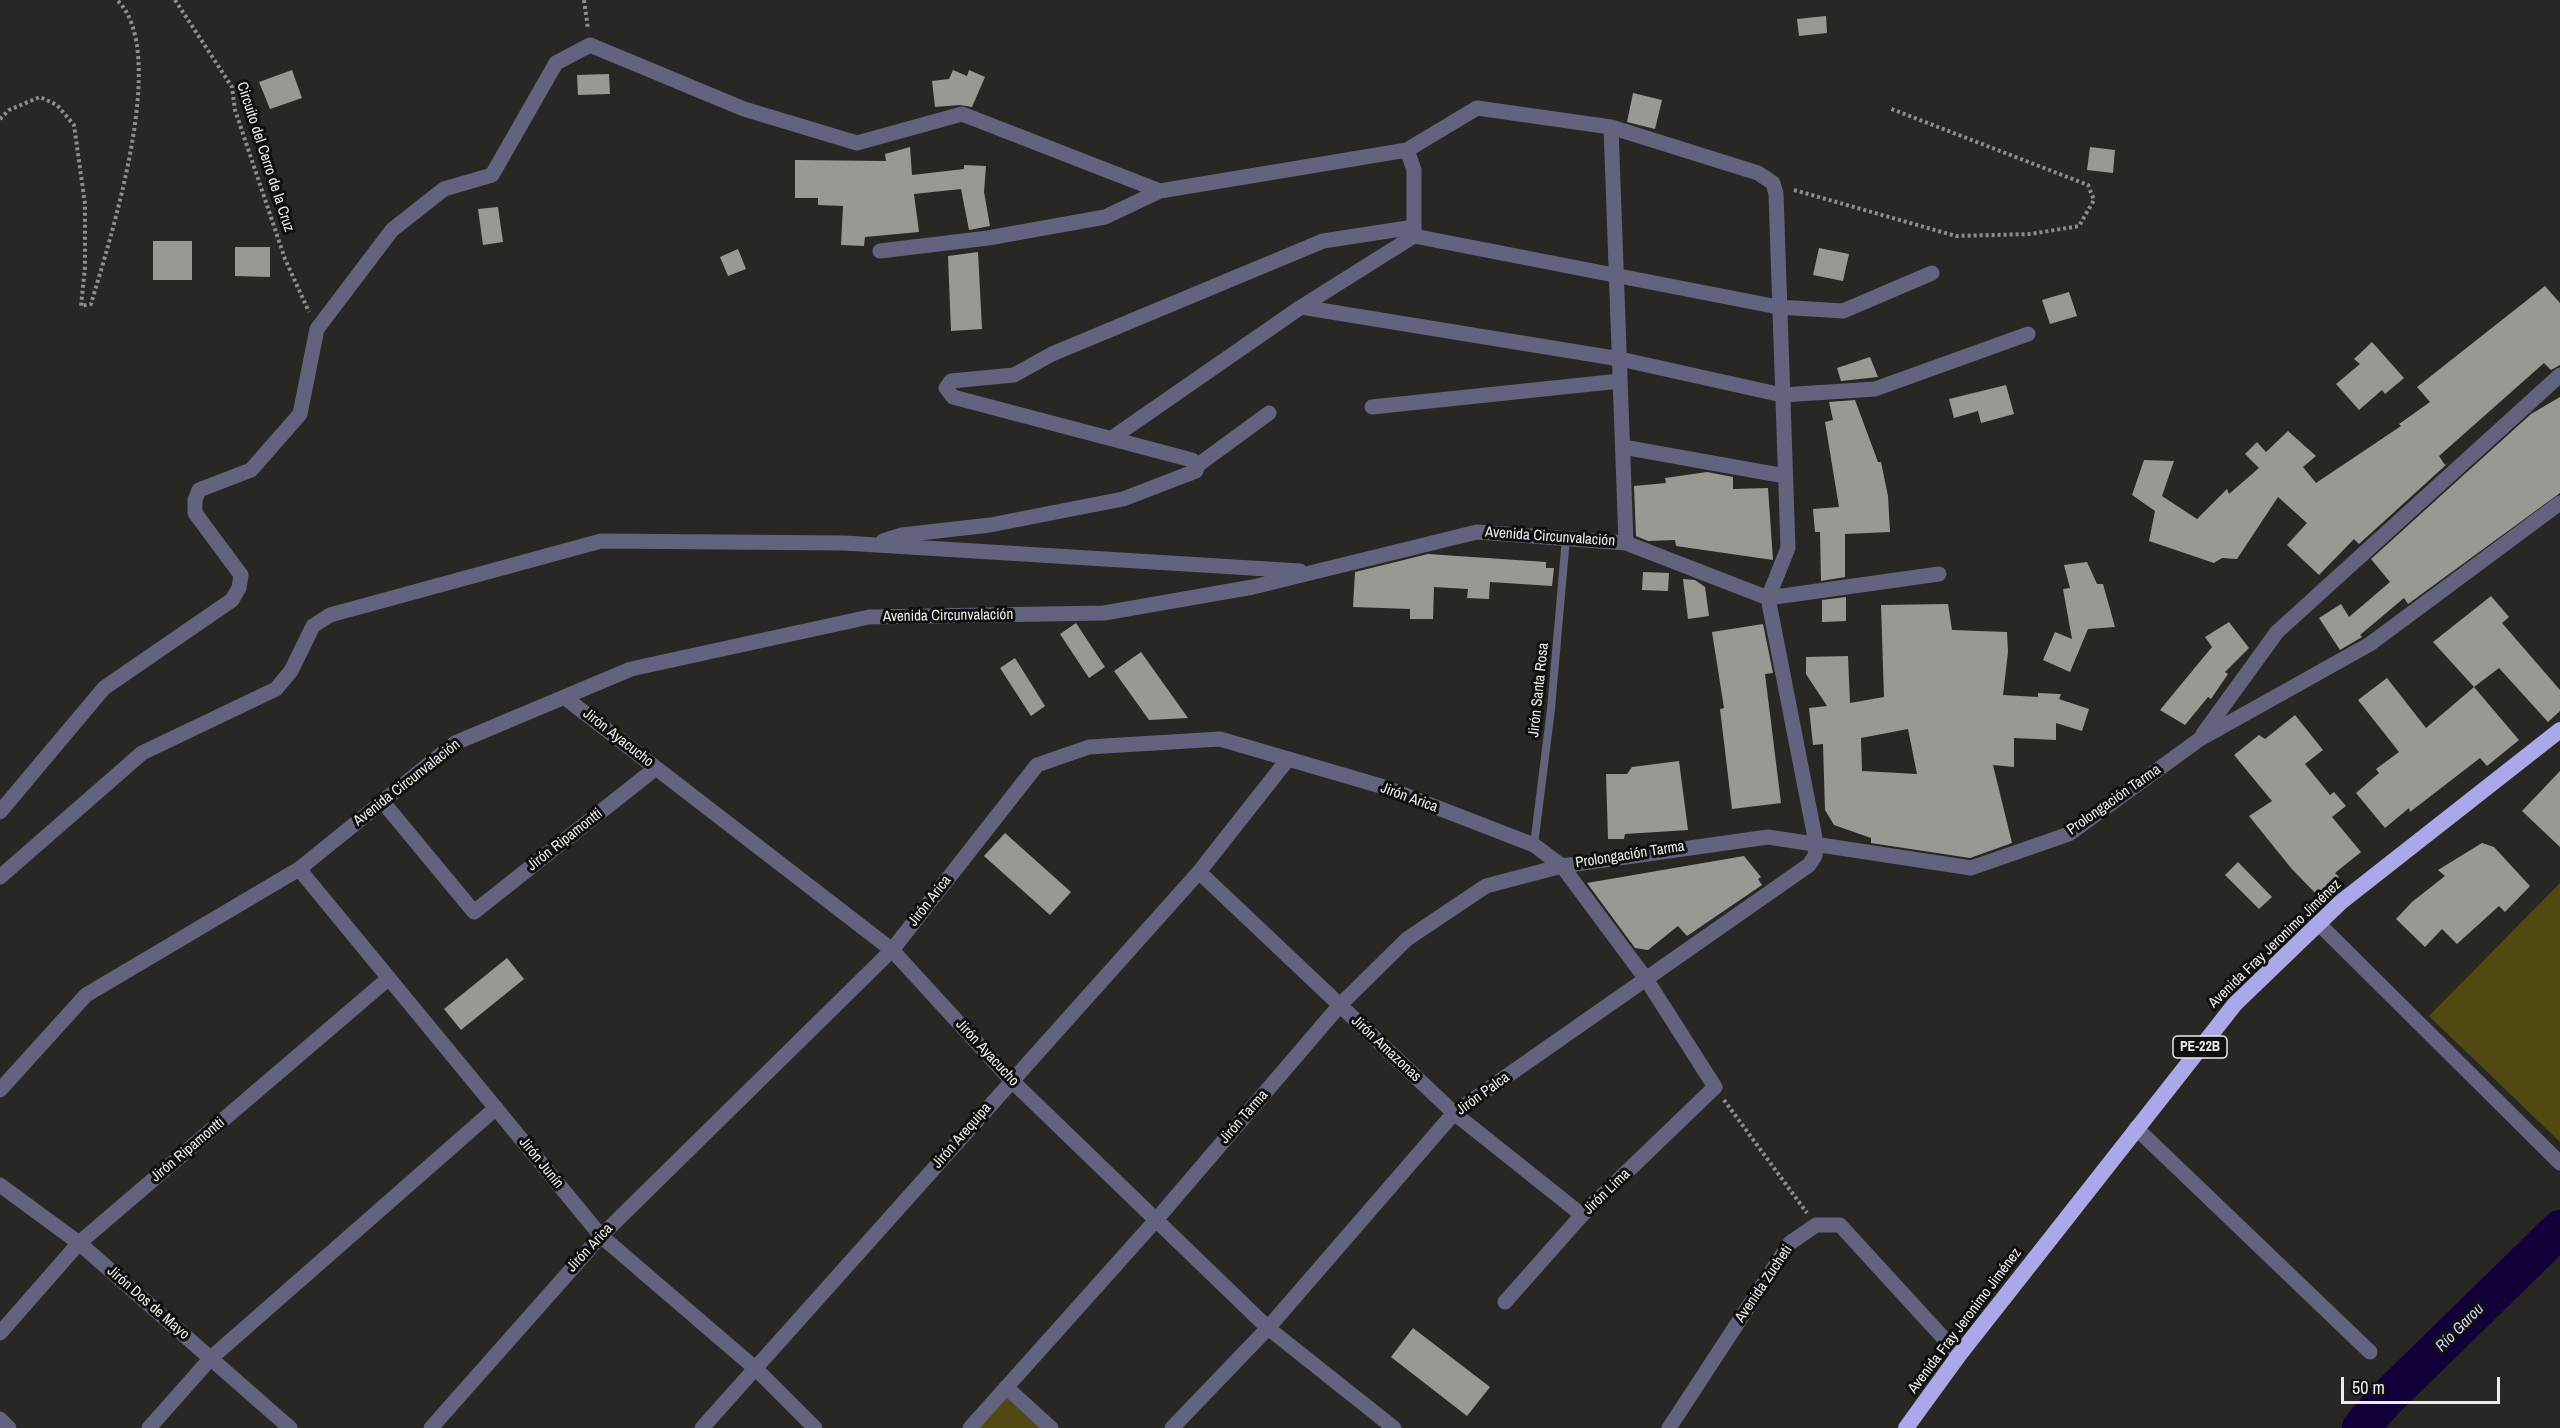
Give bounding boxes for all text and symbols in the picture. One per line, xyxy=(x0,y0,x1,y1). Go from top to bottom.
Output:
street label: Circuito del Cerro de la Cruz xyxy=(232,80,298,234)
street label: Avenida Circunvalación xyxy=(1484,523,1616,551)
street label: Avenida Circunvalación xyxy=(883,606,1013,626)
street label: Jirón Santa Rosa xyxy=(1525,642,1553,738)
street label: Jirón Ayacucho xyxy=(579,705,657,771)
street label: Avenida Circunvalación xyxy=(350,736,464,830)
street label: Prolongación Tarma xyxy=(2064,761,2164,839)
street label: Jirón Arica xyxy=(1378,779,1440,817)
street label: Jirón Ripamontti xyxy=(524,805,606,875)
street label: Prolongación Tarma xyxy=(1574,837,1686,873)
street label: Jirón Arica xyxy=(905,872,955,930)
street label: Avenida Fray Jeronimo Jiménez xyxy=(2205,876,2345,1012)
street label: Jirón Amazonas xyxy=(1347,1012,1425,1086)
street label: Jirón Ayacucho xyxy=(952,1016,1022,1090)
road number: PE-22B xyxy=(2173,1036,2227,1058)
street label: Jirón Palca xyxy=(1453,1069,1513,1119)
street label: Jirón Tarma xyxy=(1216,1087,1272,1147)
street label: Jirón Arequipa xyxy=(929,1100,995,1172)
street label: Jirón Ripamontti xyxy=(147,1114,229,1186)
street label: Jirón Junín xyxy=(515,1134,567,1192)
street label: Jirón Lima xyxy=(1580,1165,1634,1219)
street label: Jirón Arica xyxy=(563,1220,617,1276)
street label: Avenida Zucheti xyxy=(1732,1242,1796,1326)
street label: Avenida Fray Jeronimo Jiménez xyxy=(1904,1245,2026,1397)
street label: Jirón Dos de Mayo xyxy=(103,1262,193,1344)
water label: Río Garou xyxy=(2432,1300,2488,1356)
scale bar xyxy=(2344,1365,2503,1403)
text: 50 m xyxy=(2352,1375,2385,1400)

